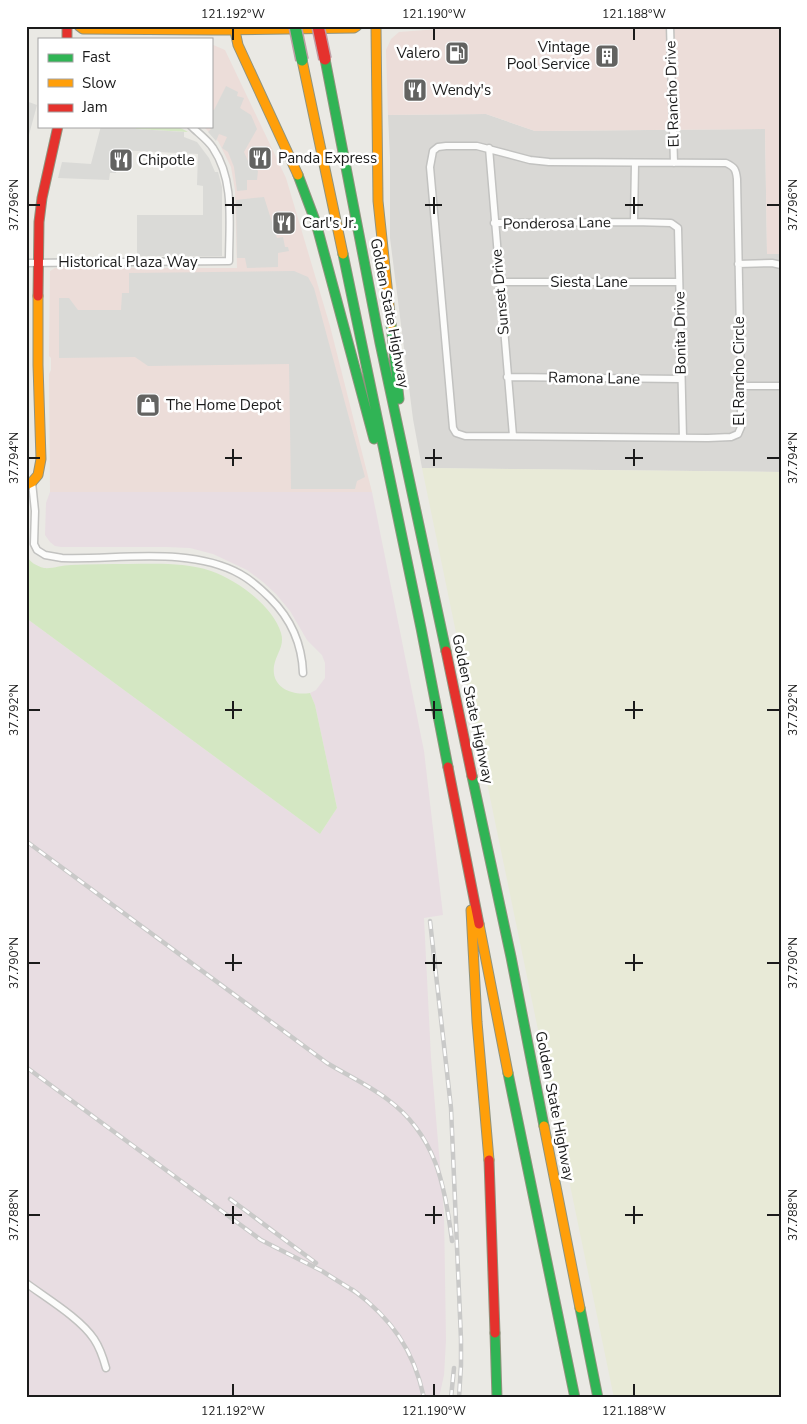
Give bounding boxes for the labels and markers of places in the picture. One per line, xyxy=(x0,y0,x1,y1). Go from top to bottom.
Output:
place label: Vintage Pool Service xyxy=(507,37,590,74)
fuel station icon: Valero xyxy=(444,40,470,66)
place label: Valero xyxy=(396,43,440,63)
building icon: Vintage Pool Service xyxy=(594,43,620,69)
restaurant icon: Wendy's xyxy=(402,77,428,103)
place label: Wendy's xyxy=(432,80,491,100)
restaurant icon: Panda Express xyxy=(247,145,273,171)
restaurant icon: Chipotle xyxy=(108,147,134,173)
place label: Panda Express xyxy=(278,148,377,168)
place label: Chipotle xyxy=(138,150,195,170)
restaurant icon: Carl's Jr. xyxy=(271,210,297,236)
place label: Carl's Jr. xyxy=(302,213,357,233)
shop icon: The Home Depot xyxy=(135,392,161,418)
place label: The Home Depot xyxy=(166,395,282,415)

